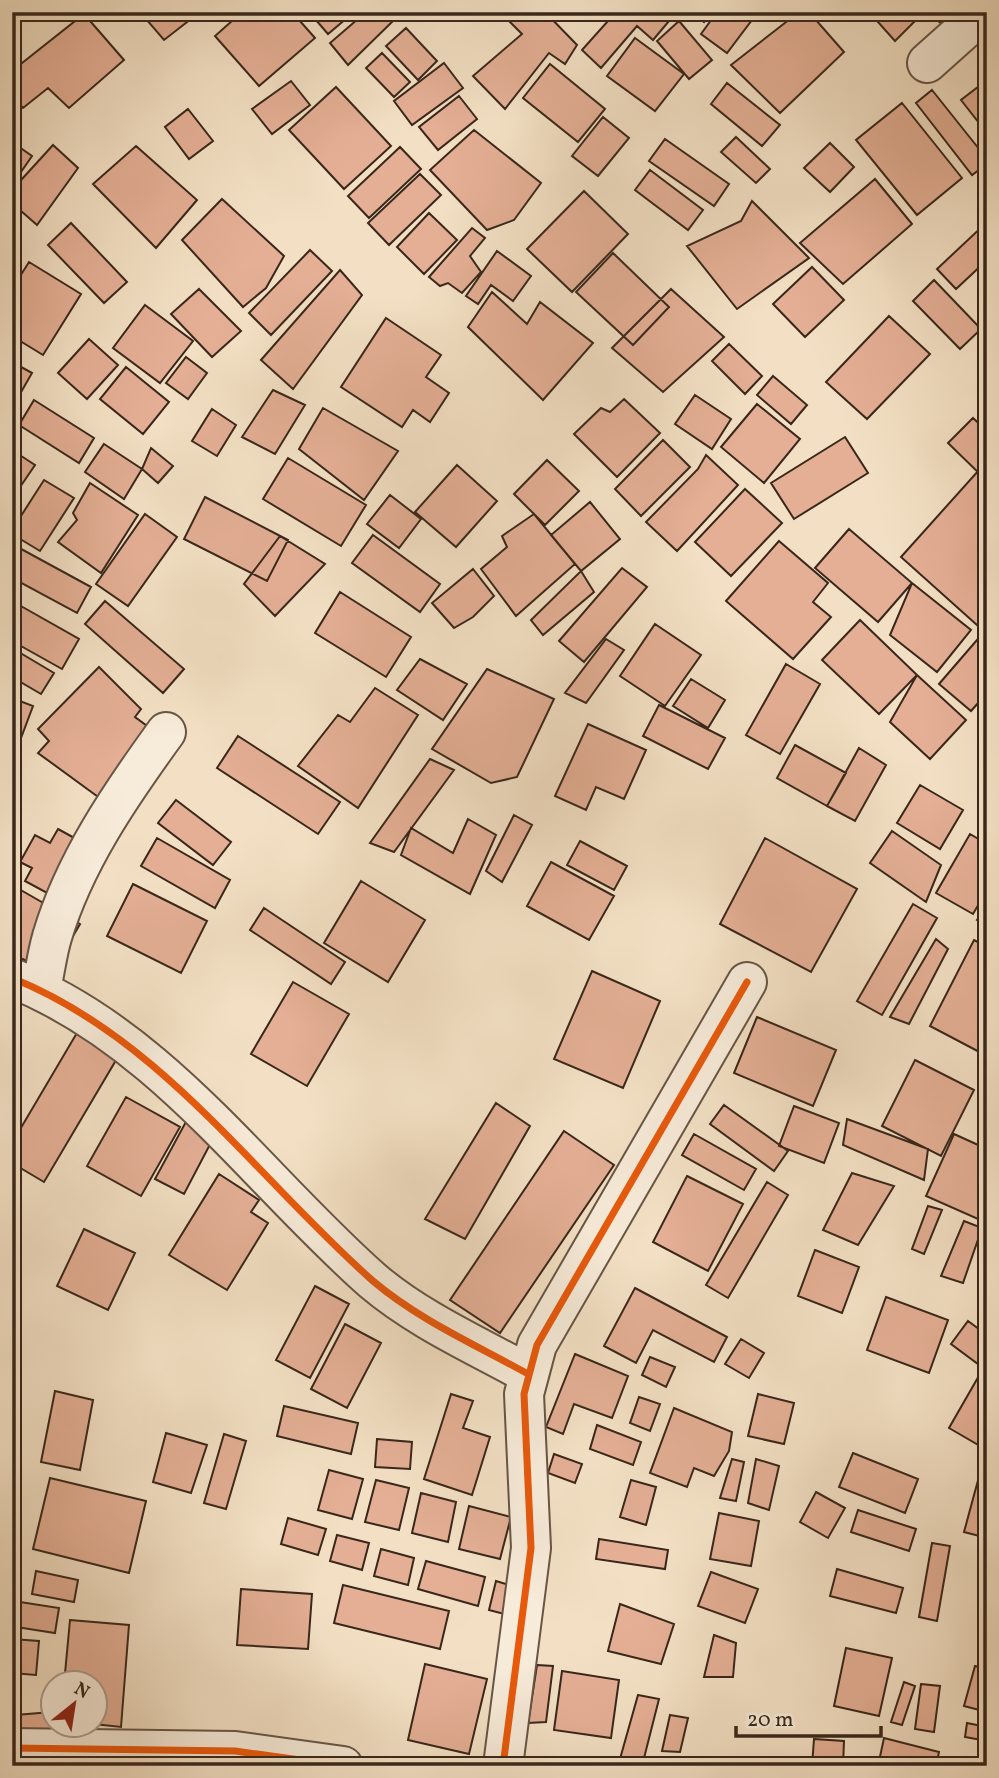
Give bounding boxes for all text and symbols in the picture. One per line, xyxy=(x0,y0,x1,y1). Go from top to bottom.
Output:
north arrow xyxy=(38,1670,108,1740)
text: N xyxy=(69,1676,94,1706)
scale bar xyxy=(736,1694,882,1738)
text: 20 m xyxy=(747,1706,793,1735)

